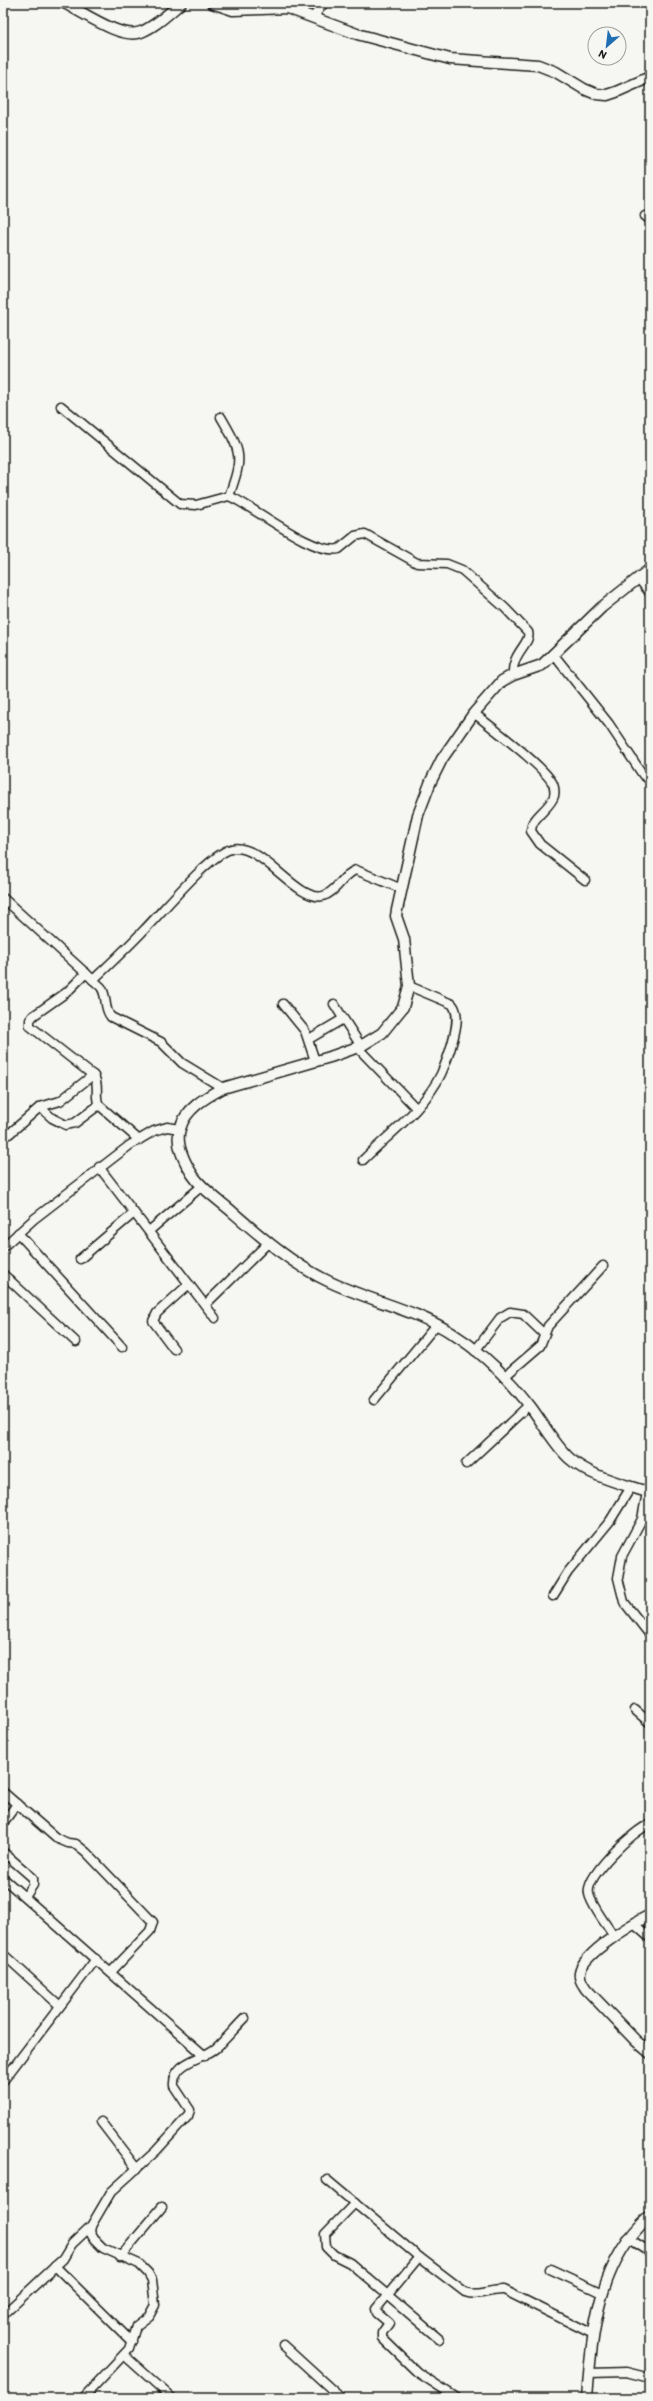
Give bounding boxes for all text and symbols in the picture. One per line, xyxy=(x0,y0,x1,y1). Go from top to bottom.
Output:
north arrow xyxy=(587,26,627,66)
text: N xyxy=(596,47,609,62)

